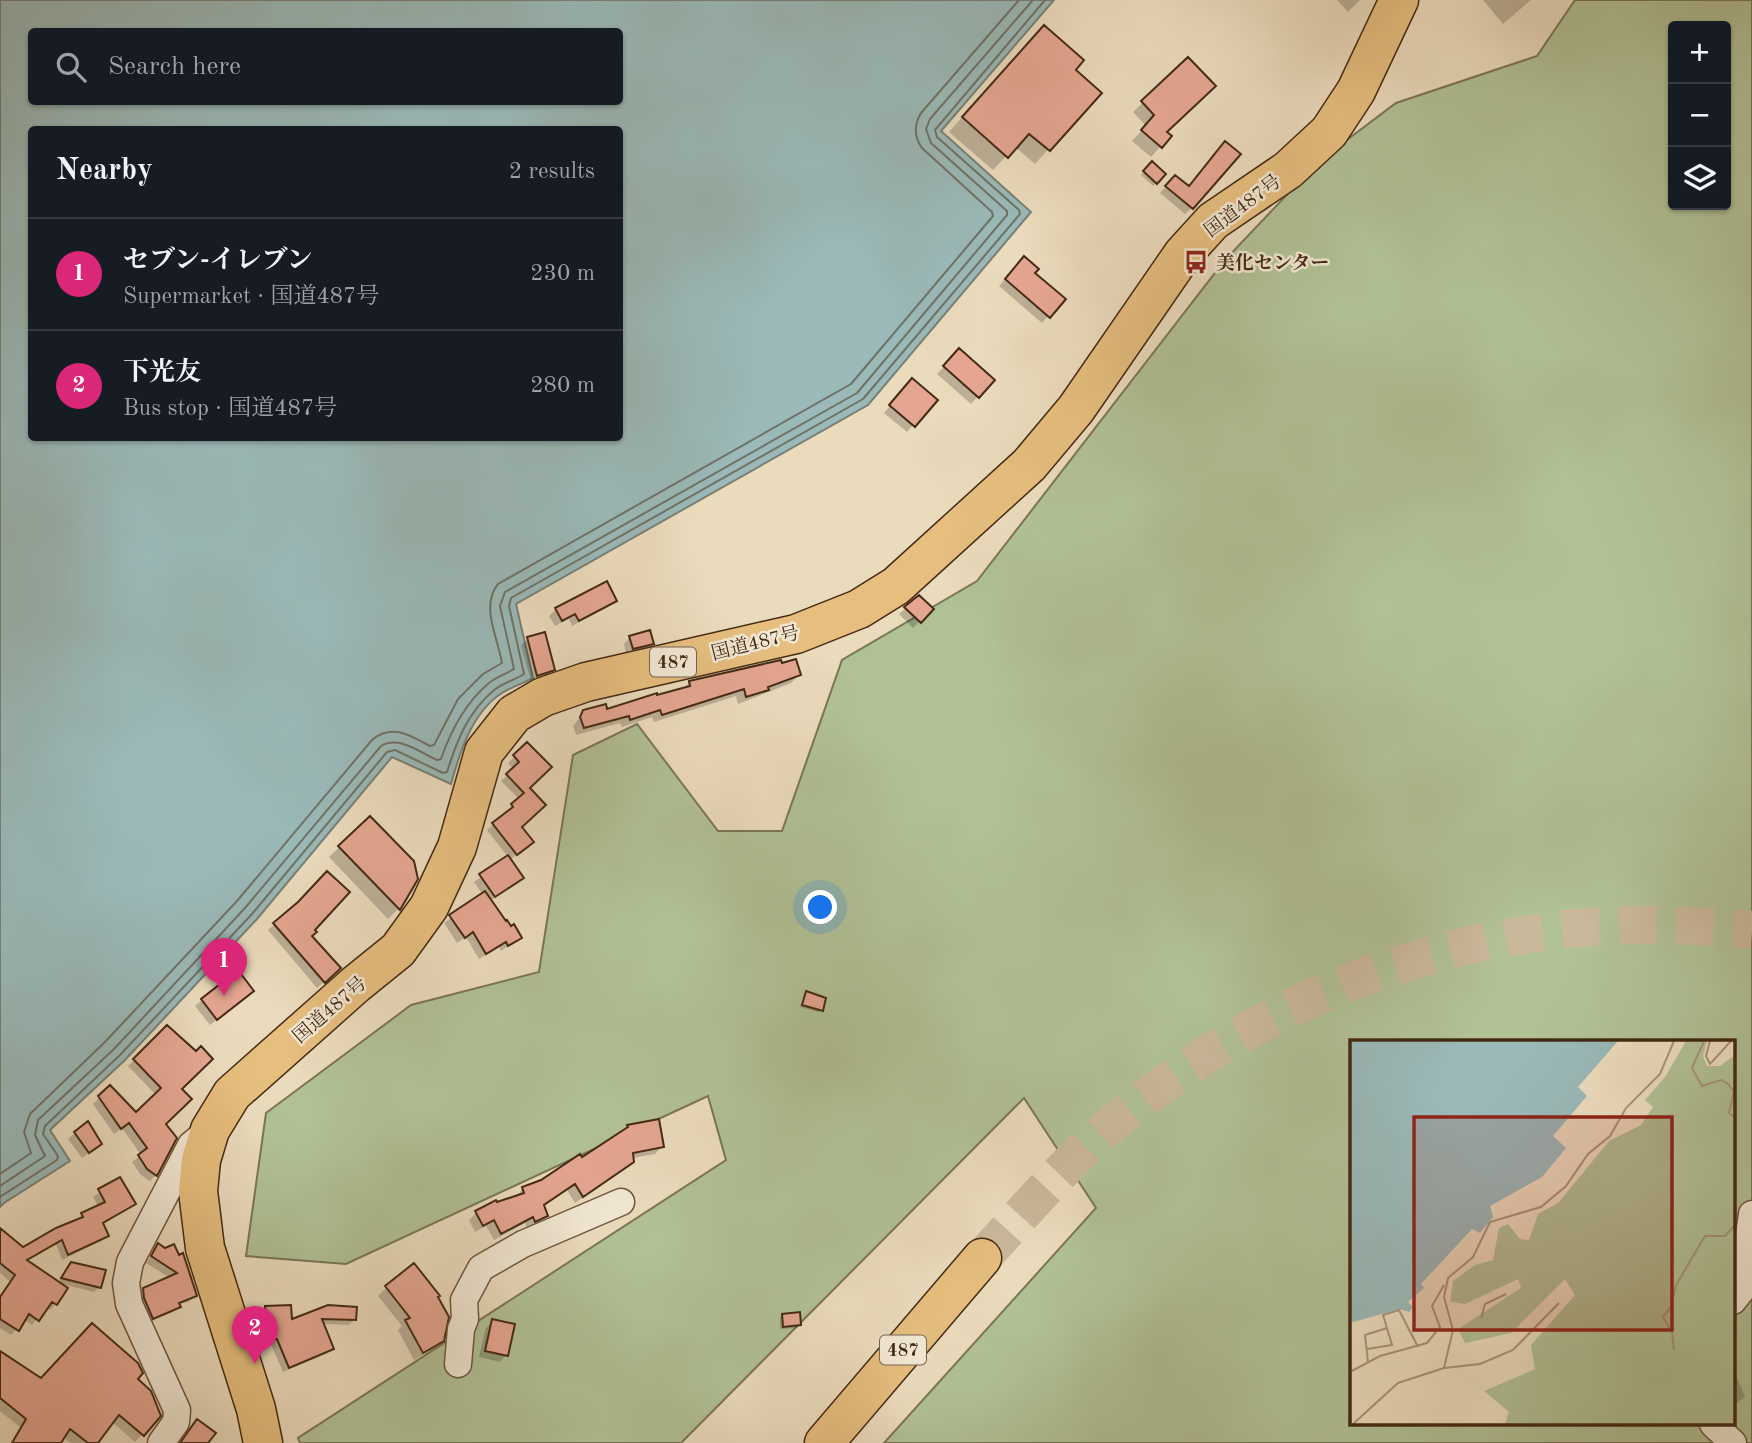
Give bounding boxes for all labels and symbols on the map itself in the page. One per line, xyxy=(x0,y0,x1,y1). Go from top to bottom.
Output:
street label: 国道487号 xyxy=(1201,171,1285,242)
bus stop icon: 美化センター xyxy=(1182,248,1210,276)
place label: 美化センター xyxy=(1216,252,1329,274)
street label: 国道487号 xyxy=(709,622,802,665)
road number: 487 xyxy=(650,648,696,676)
your location xyxy=(803,890,837,924)
pin: 1 xyxy=(201,938,247,996)
street label: 国道487号 xyxy=(289,973,371,1048)
inset map xyxy=(1350,1040,1734,1426)
pin: 2 xyxy=(232,1306,278,1364)
road number: 487 xyxy=(880,1336,926,1364)

